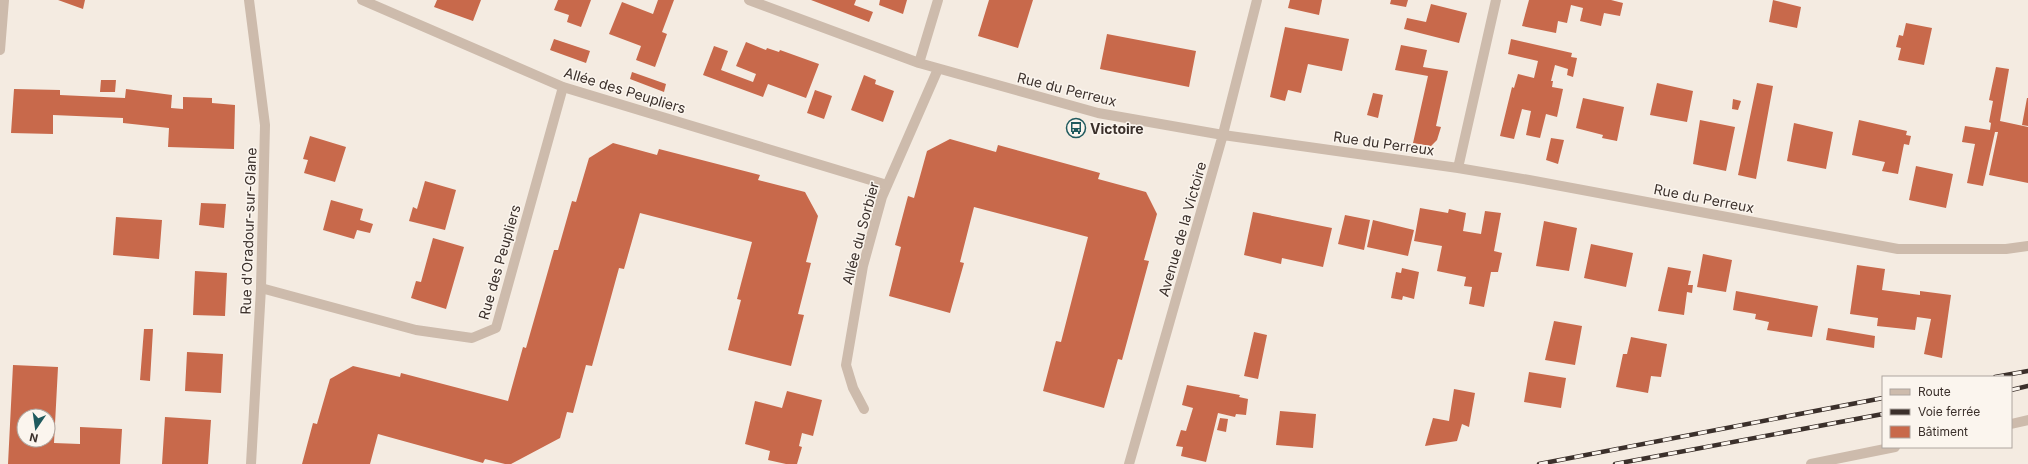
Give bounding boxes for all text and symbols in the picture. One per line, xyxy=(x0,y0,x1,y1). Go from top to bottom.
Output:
street label: Allée des Peupliers xyxy=(562,63,688,117)
street label: Rue du Perreux xyxy=(1016,68,1119,110)
bus stop icon: Victoire xyxy=(1065,117,1087,139)
place label: Victoire xyxy=(1090,120,1144,137)
street label: Rue du Perreux xyxy=(1332,127,1436,159)
street label: Rue d'Oradour-sur-Glane xyxy=(237,147,259,315)
street label: Avenue de la Victoire xyxy=(1155,160,1209,298)
street label: Allée du Sorbier xyxy=(838,180,882,286)
street label: Rue du Perreux xyxy=(1652,180,1756,216)
street label: Rue des Peupliers xyxy=(474,202,524,322)
legend xyxy=(1882,376,2012,448)
text: Route xyxy=(1918,384,1951,399)
text: Voie ferrée xyxy=(1918,404,1980,419)
north arrow xyxy=(16,408,56,448)
text: Bâtiment xyxy=(1918,424,1968,439)
text: N xyxy=(28,430,39,446)

